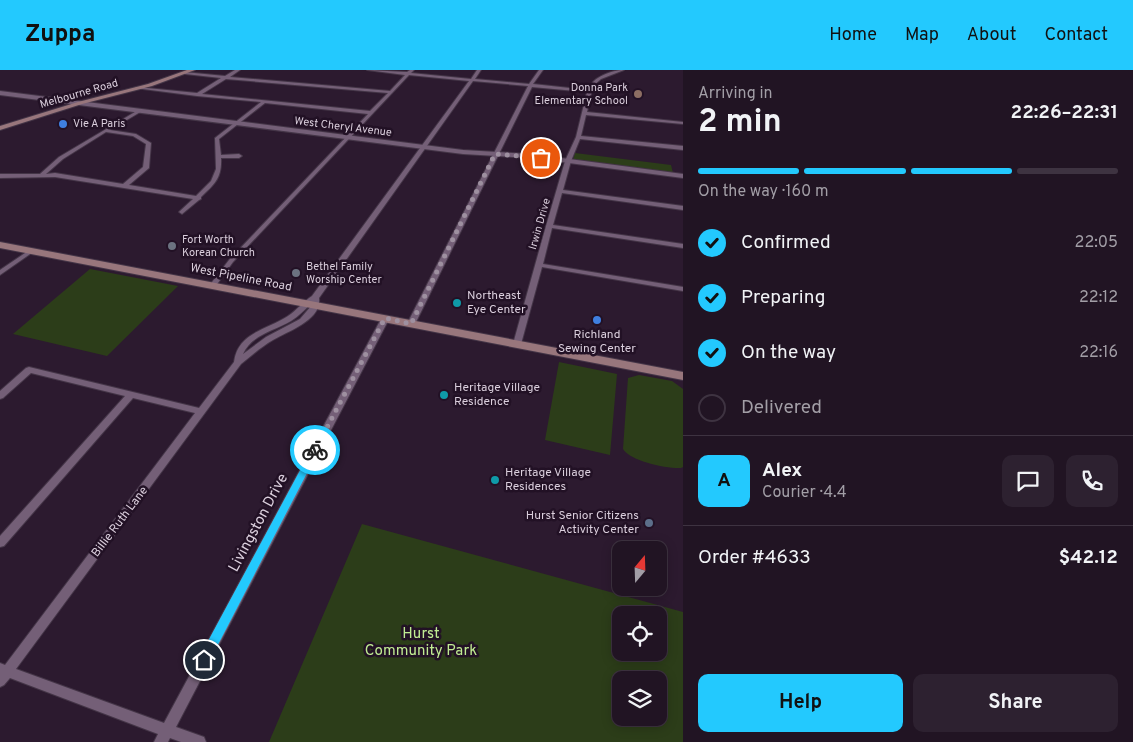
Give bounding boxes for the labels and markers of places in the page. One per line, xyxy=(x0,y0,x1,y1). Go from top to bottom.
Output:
place label: Donna Park Elementary School xyxy=(535,81,628,108)
marker: Donna Park Elementary School xyxy=(632,88,644,100)
place label: Vie A Paris xyxy=(73,117,125,131)
marker: Vie A Paris xyxy=(57,118,69,130)
pin xyxy=(520,137,562,179)
place label: Fort Worth Korean Church xyxy=(182,233,255,260)
marker: Fort Worth Korean Church xyxy=(166,240,178,252)
place label: Bethel Family Worship Center xyxy=(306,260,383,287)
marker: Bethel Family Worship Center xyxy=(290,267,302,279)
place label: Northeast Eye Center xyxy=(467,288,526,318)
marker: Northeast Eye Center xyxy=(451,297,463,309)
marker: Richland Sewing Center xyxy=(591,314,603,326)
place label: Richland Sewing Center xyxy=(558,327,636,357)
place label: Heritage Village Residence xyxy=(454,380,540,410)
marker: Heritage Village Residence xyxy=(438,389,450,401)
place label: Heritage Village Residences xyxy=(505,465,591,495)
marker: Heritage Village Residences xyxy=(489,474,501,486)
place label: Hurst Senior Citizens Activity Center xyxy=(526,508,639,538)
marker: Hurst Senior Citizens Activity Center xyxy=(643,517,655,529)
pin xyxy=(183,639,225,681)

